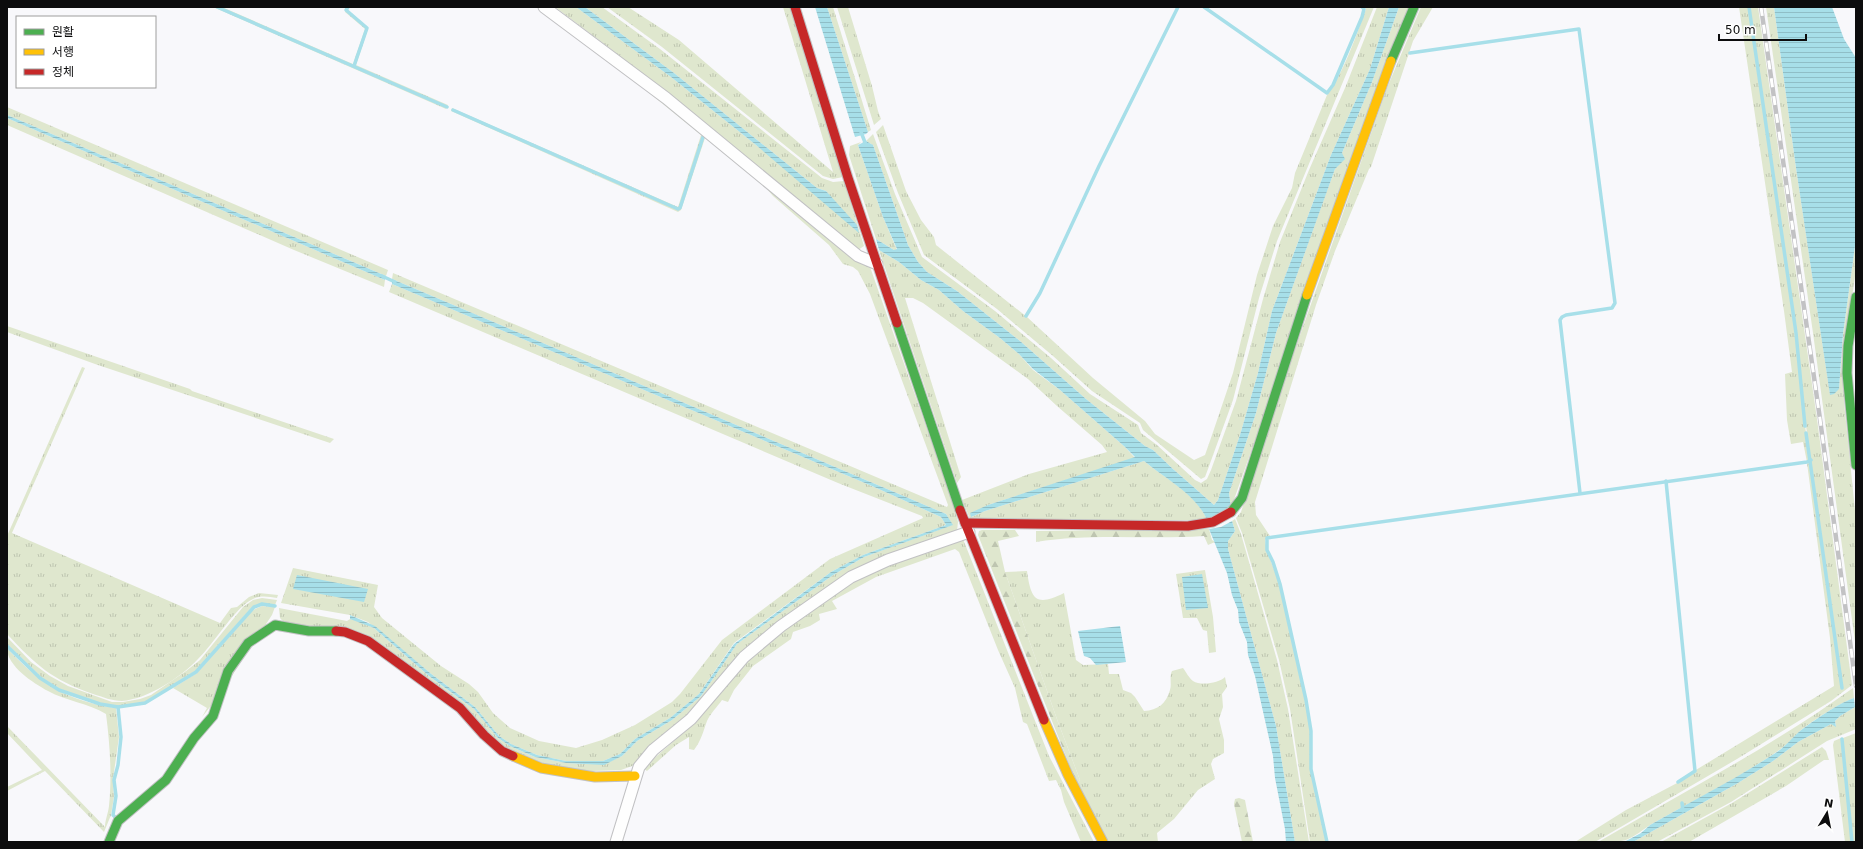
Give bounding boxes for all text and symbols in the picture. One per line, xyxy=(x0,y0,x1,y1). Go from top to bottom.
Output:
legend xyxy=(16,16,156,88)
scale bar xyxy=(1719,16,1806,42)
text: 50 m xyxy=(1725,23,1756,37)
text: 원활 xyxy=(52,25,74,39)
text: 서행 xyxy=(52,45,74,59)
text: 정체 xyxy=(52,65,74,79)
north arrow xyxy=(1807,793,1847,833)
text: N xyxy=(1823,796,1834,811)

